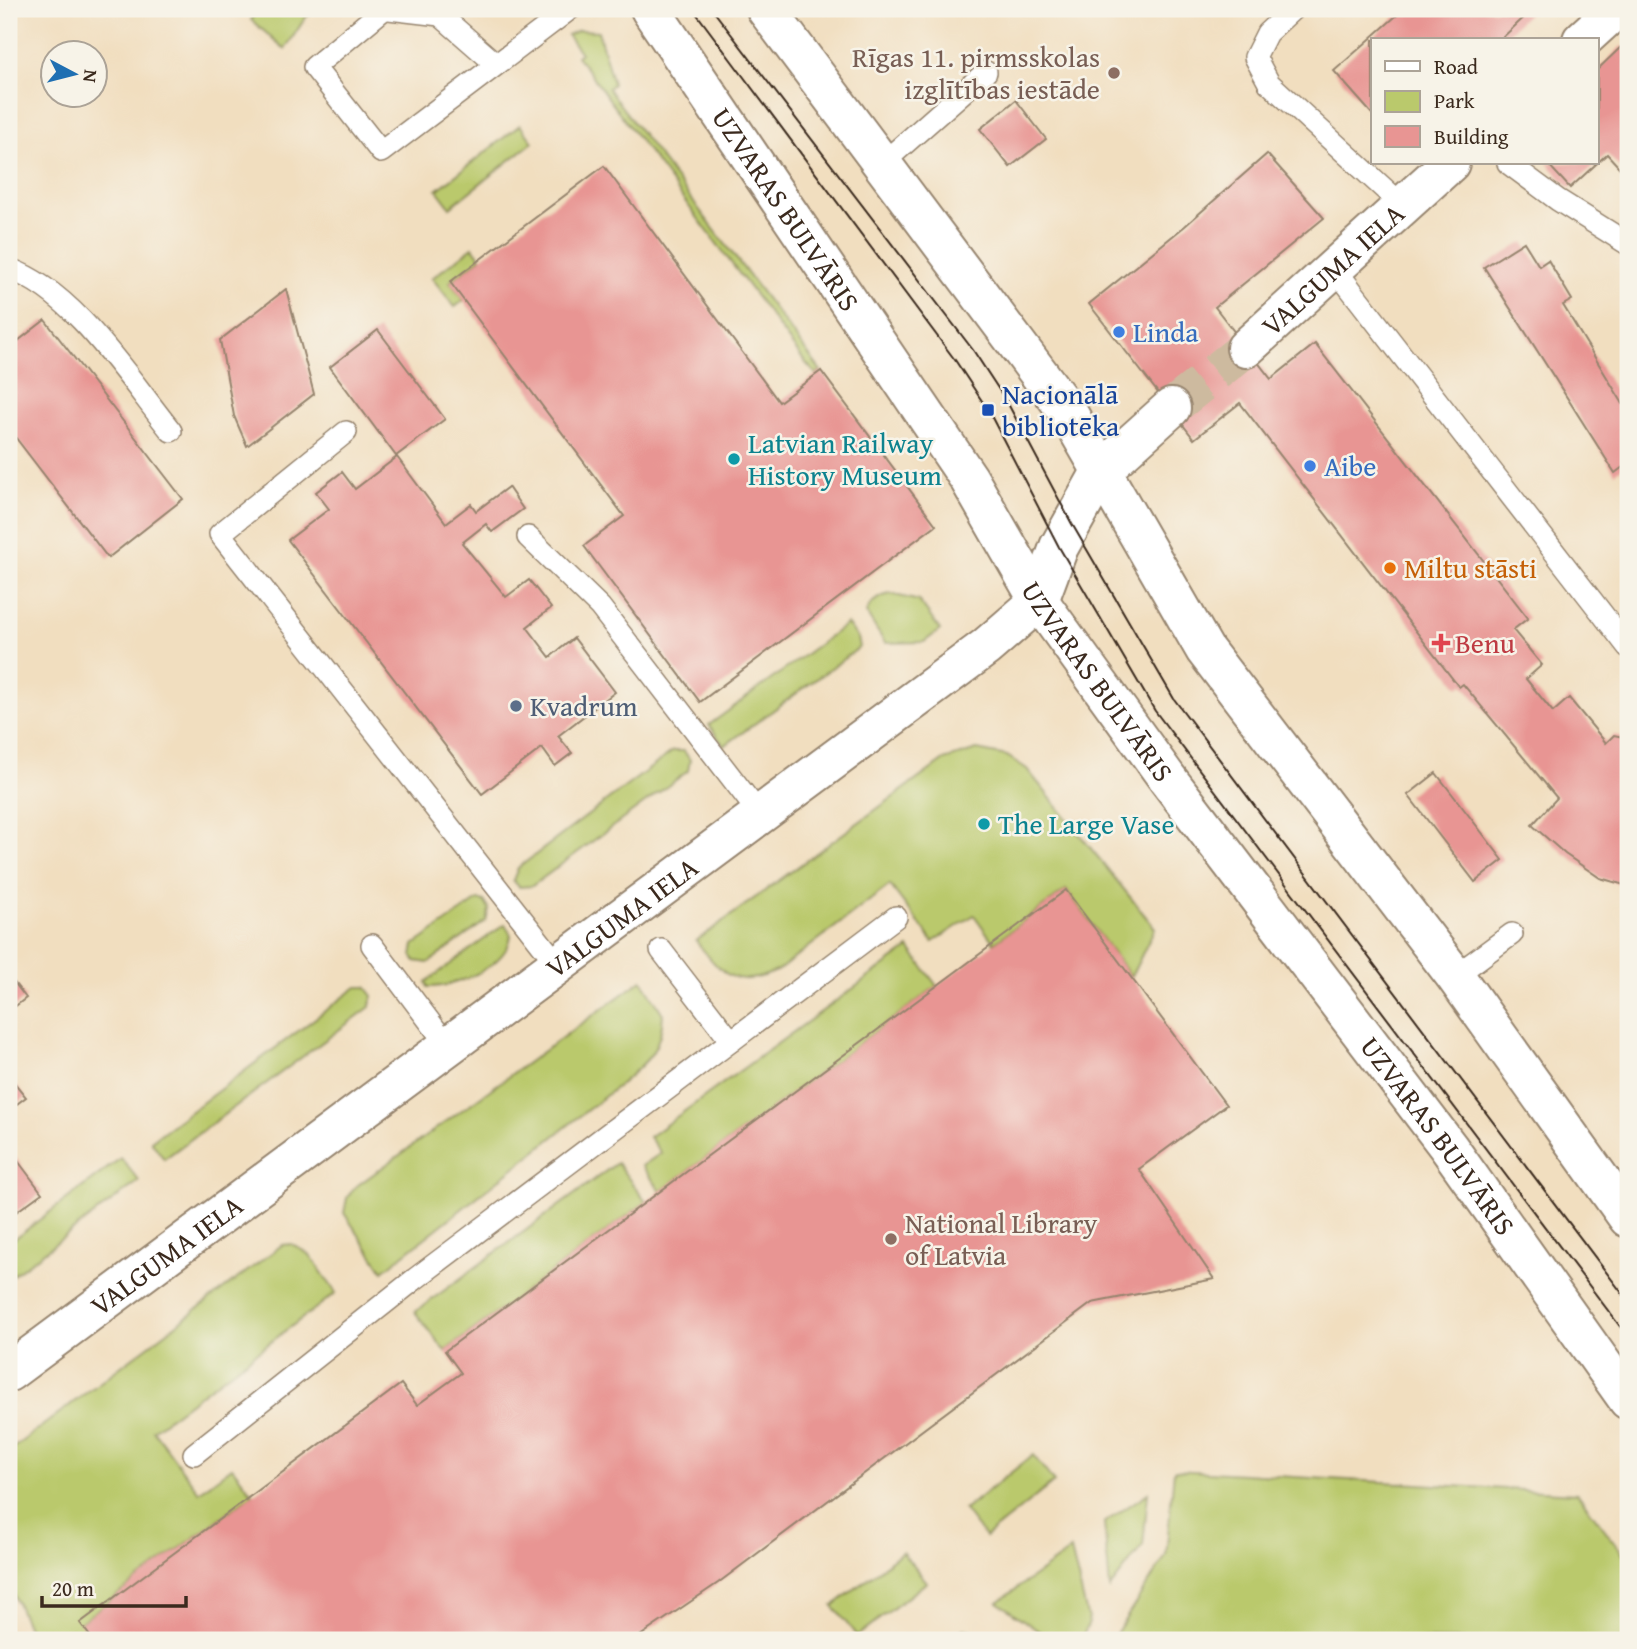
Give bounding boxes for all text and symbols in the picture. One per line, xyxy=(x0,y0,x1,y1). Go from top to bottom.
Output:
place label: Rīgas 11. pirmsskolas izglītības iestāde xyxy=(852,36,1100,109)
north arrow xyxy=(38,38,108,108)
legend xyxy=(1371,38,1598,164)
text: Road xyxy=(1434,51,1479,82)
marker: Rīgas 11. pirmsskolas izglītības iestāde xyxy=(1106,65,1122,81)
text: N xyxy=(76,68,106,84)
text: Park xyxy=(1434,85,1475,116)
street label: UZVARAS BULVĀRIS xyxy=(702,99,870,319)
text: Building xyxy=(1434,121,1509,152)
street label: VALGUMA IELA xyxy=(1252,193,1413,345)
place label: Linda xyxy=(1133,311,1199,352)
marker: Linda xyxy=(1111,324,1127,340)
place label: Nacionālā bibliotēka xyxy=(1002,373,1120,446)
marker: Nacionālā bibliotēka xyxy=(980,402,996,418)
place label: Latvian Railway History Museum xyxy=(748,422,942,495)
place label: Aibe xyxy=(1324,445,1376,486)
marker: Latvian Railway History Museum xyxy=(726,451,742,467)
marker: Aibe xyxy=(1302,458,1318,474)
place label: Miltu stāsti xyxy=(1404,547,1537,588)
marker: Miltu stāsti xyxy=(1382,560,1398,576)
street label: UZVARAS BULVĀRIS xyxy=(1012,573,1184,790)
place label: Benu xyxy=(1455,622,1515,663)
marker: Benu xyxy=(1433,635,1449,651)
place label: Kvadrum xyxy=(530,685,638,726)
marker: Kvadrum xyxy=(508,698,524,714)
place label: The Large Vase xyxy=(998,803,1175,844)
marker: The Large Vase xyxy=(976,816,992,832)
street label: VALGUMA IELA xyxy=(537,847,706,987)
street label: UZVARAS BULVĀRIS xyxy=(1351,1028,1526,1243)
street label: VALGUMA IELA xyxy=(81,1184,251,1325)
place label: National Library of Latvia xyxy=(905,1202,1098,1275)
marker: National Library of Latvia xyxy=(883,1231,899,1247)
scale bar xyxy=(42,1565,186,1609)
text: 20 m xyxy=(52,1573,94,1604)

